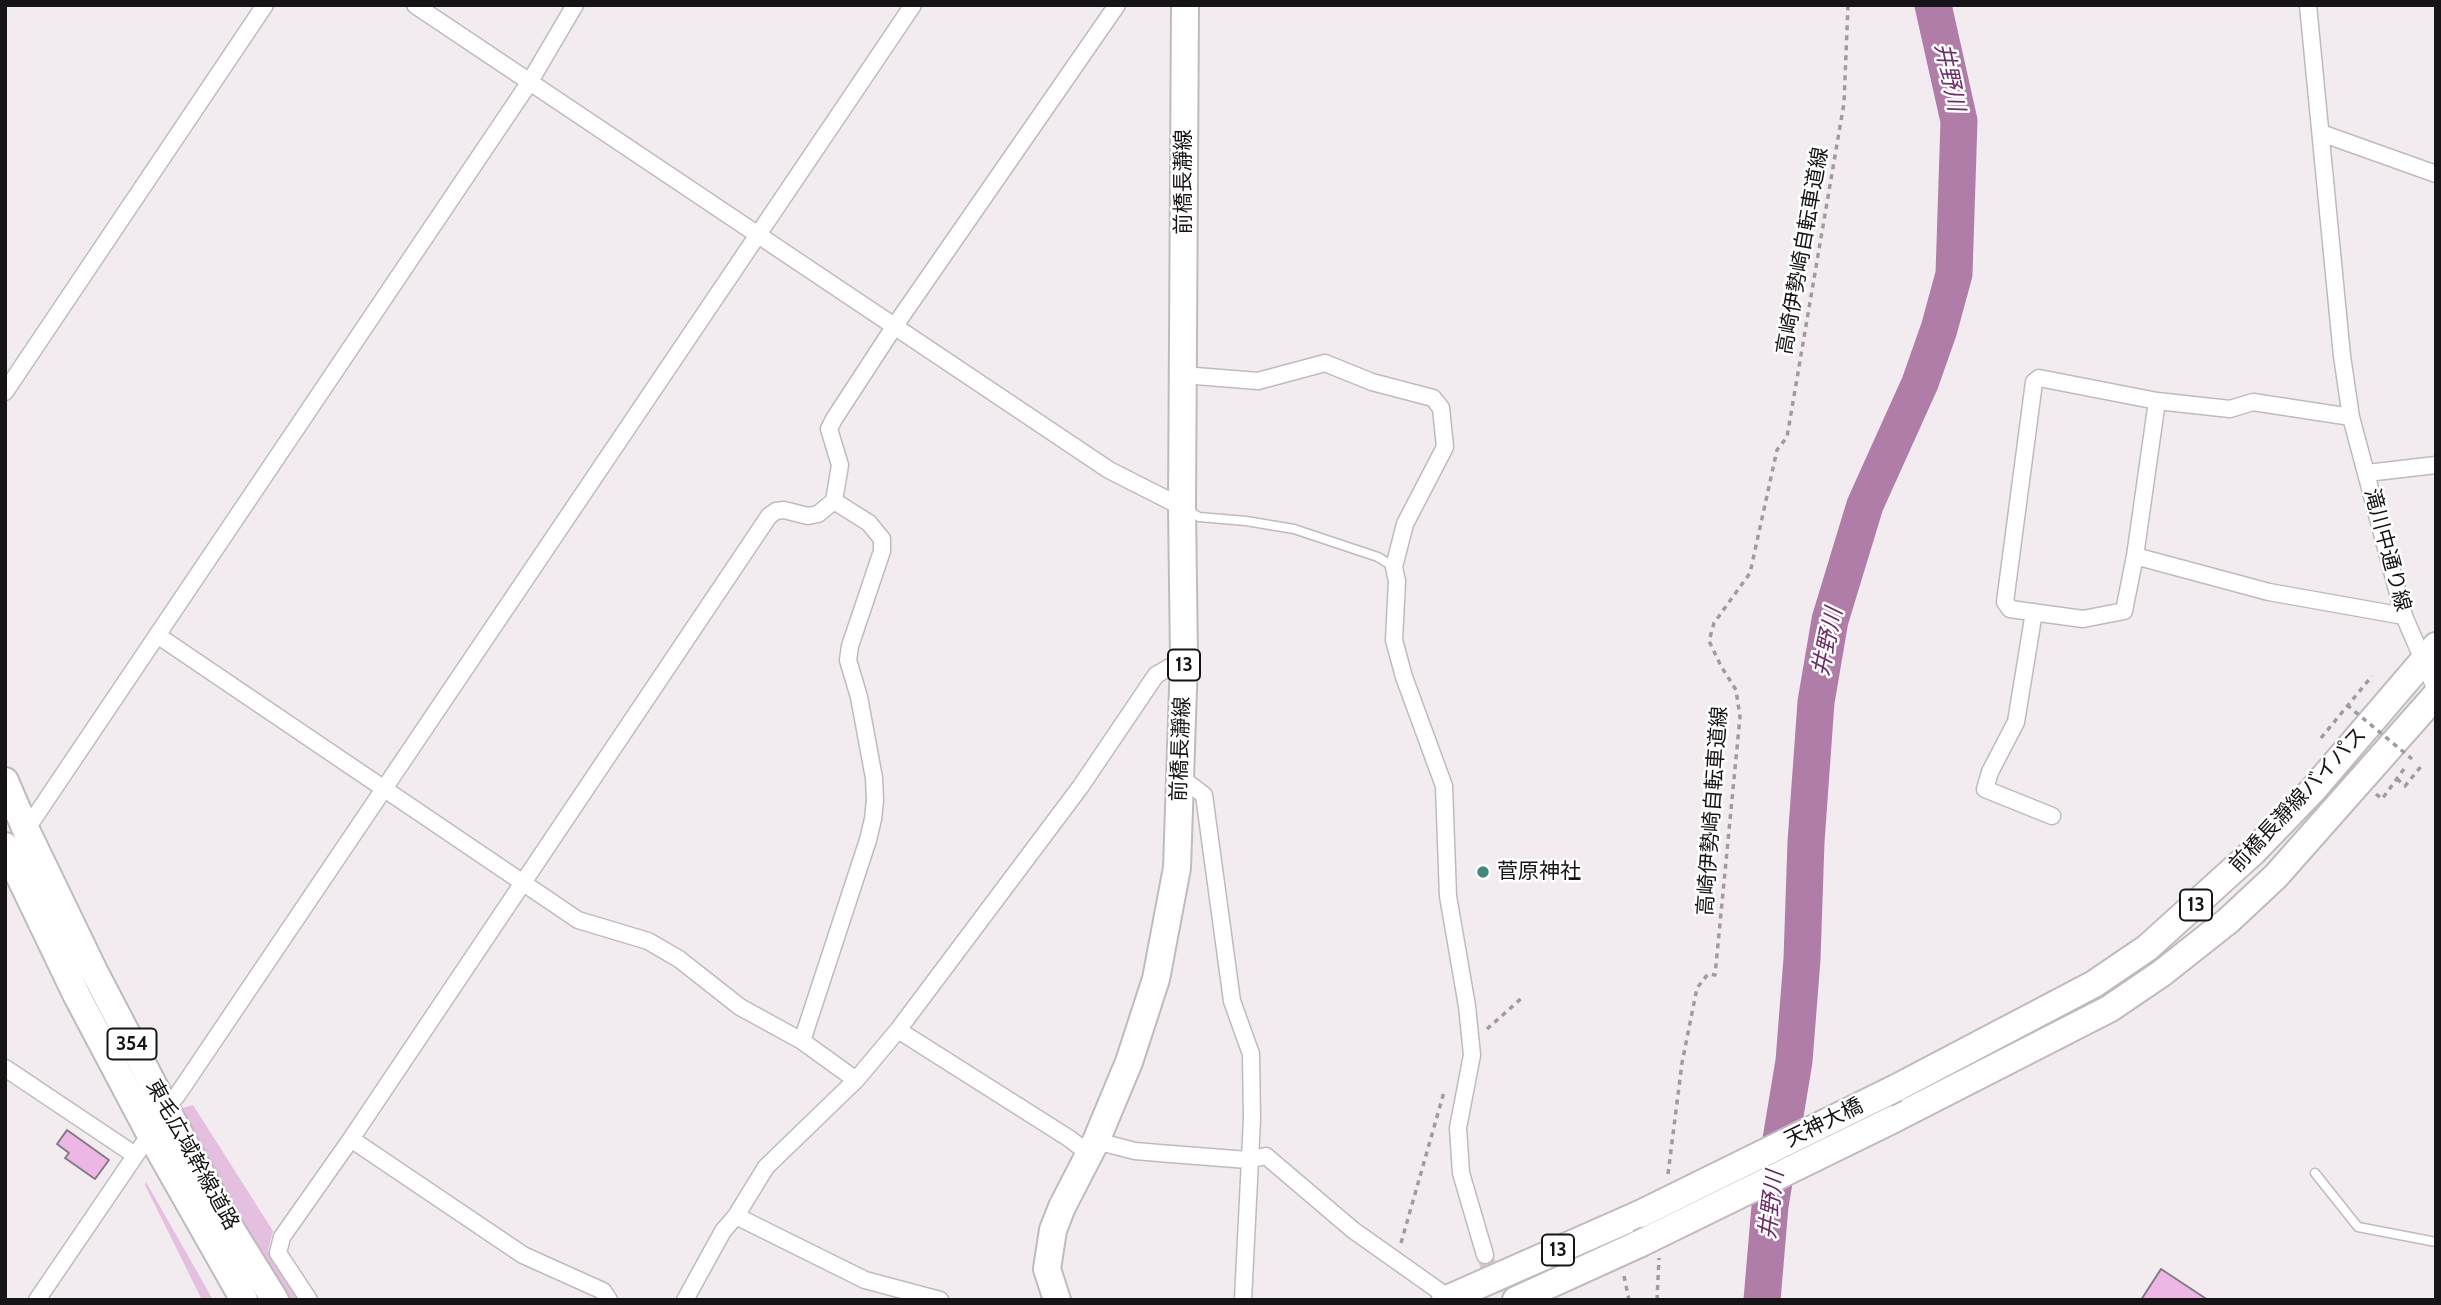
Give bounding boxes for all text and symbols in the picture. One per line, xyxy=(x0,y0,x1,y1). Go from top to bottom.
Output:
water label: 井野川 xyxy=(1928,40,1970,114)
street label: 前橋長瀞線 xyxy=(1171,130,1197,234)
street label: 高崎伊勢崎自転車道線 xyxy=(1772,145,1834,357)
street label: 滝川中通り線 xyxy=(2359,486,2415,614)
water label: 井野川 xyxy=(1807,605,1849,679)
road number: 13 xyxy=(1168,650,1200,680)
street label: 前橋長瀞線 xyxy=(1167,696,1195,802)
street label: 高崎伊勢崎自転車道線 xyxy=(1693,705,1733,917)
street label: 前橋長瀞線バイパス xyxy=(2224,722,2372,878)
place label: 菅原神社 xyxy=(1497,859,1581,885)
marker: 菅原神社 xyxy=(1475,864,1491,880)
road number: 13 xyxy=(2180,890,2212,920)
road number: 354 xyxy=(108,1028,156,1060)
street label: 東毛広域幹線道路 xyxy=(140,1075,244,1235)
street label: 天神大橋 xyxy=(1781,1093,1867,1153)
water label: 井野川 xyxy=(1754,1169,1790,1241)
road number: 13 xyxy=(1542,1234,1574,1266)

